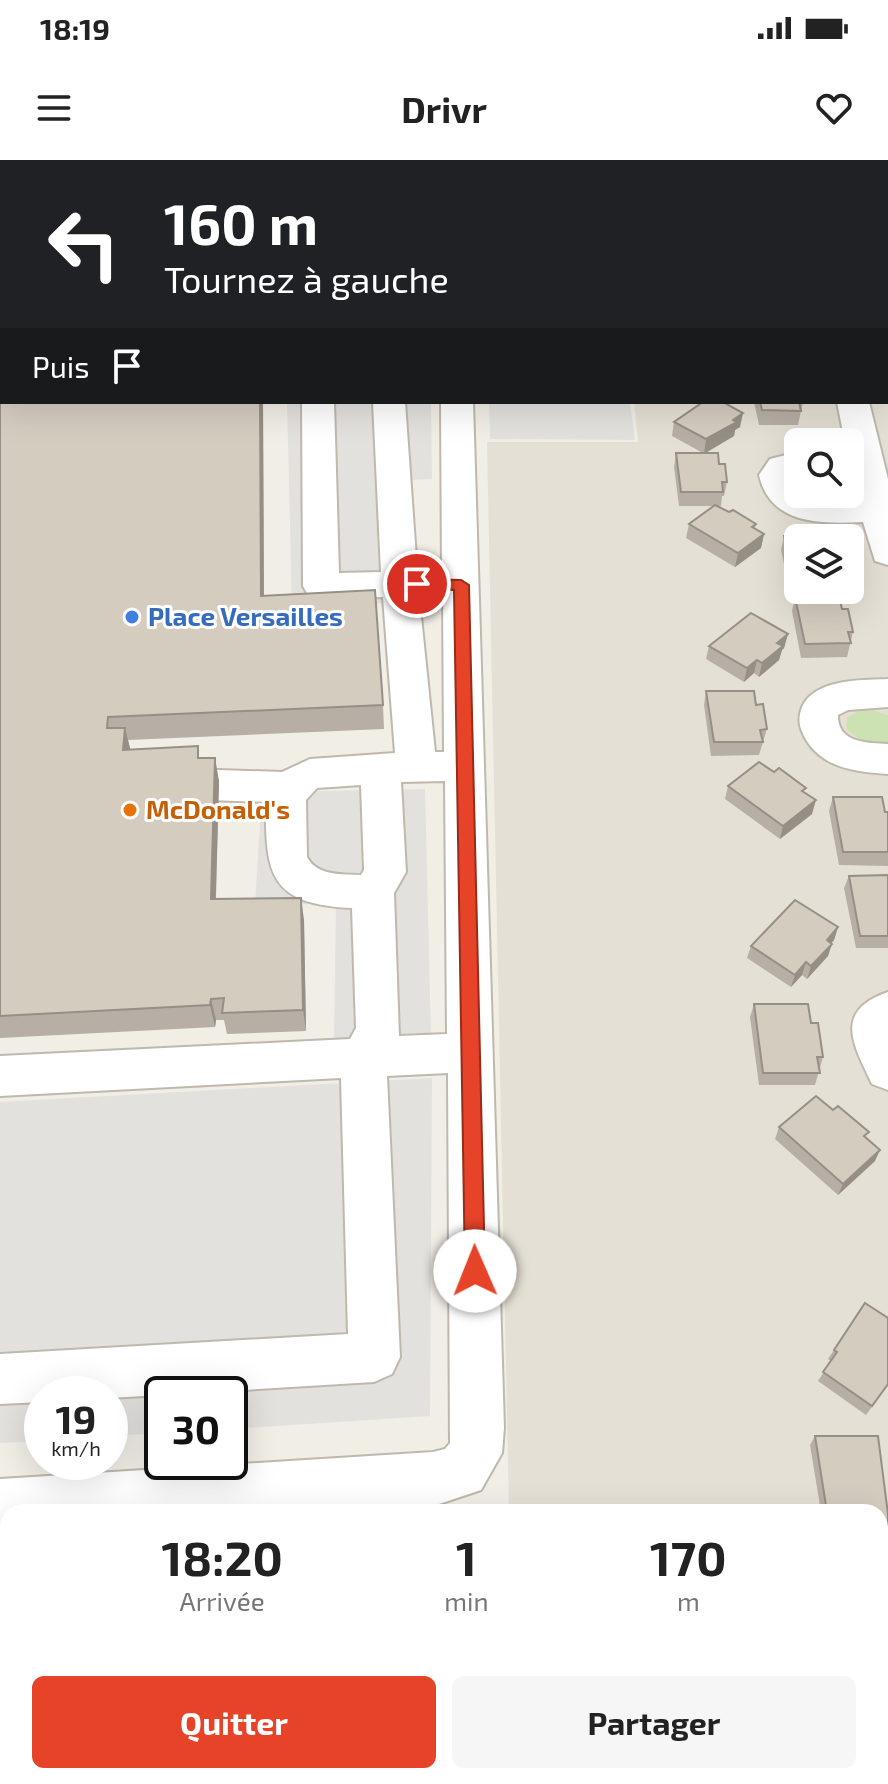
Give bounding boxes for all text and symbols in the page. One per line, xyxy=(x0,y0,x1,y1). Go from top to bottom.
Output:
text: 18:19 xyxy=(40,10,110,46)
icon: menu xyxy=(32,86,76,130)
icon: heart xyxy=(812,86,856,130)
text: Drivr xyxy=(401,87,487,130)
text: 160 m xyxy=(164,189,318,256)
icon: left xyxy=(32,192,136,296)
text: Tournez à gauche xyxy=(164,257,449,300)
icon: arrive xyxy=(105,344,149,388)
text: Puis xyxy=(32,348,89,384)
map controls xyxy=(784,428,864,604)
button: search xyxy=(784,428,864,508)
button: layers xyxy=(784,524,864,604)
pin xyxy=(383,550,451,618)
icon: arrive xyxy=(395,562,439,606)
place label: Place Versailles xyxy=(148,600,343,631)
marker: Place Versailles xyxy=(123,608,141,626)
place label: McDonald's xyxy=(146,793,290,824)
marker: McDonald's xyxy=(121,801,139,819)
position arrow xyxy=(433,1229,517,1313)
speed limit sign: 30 xyxy=(144,1376,248,1480)
text: 19 xyxy=(56,1394,96,1442)
text: km/h xyxy=(51,1436,101,1460)
text: 18:20 xyxy=(162,1528,283,1586)
text: 1 xyxy=(456,1528,477,1586)
text: 170 xyxy=(650,1528,726,1586)
text: Arrivée xyxy=(180,1585,265,1616)
text: min xyxy=(444,1585,489,1616)
text: m xyxy=(677,1585,700,1616)
button: Quitter xyxy=(32,1676,436,1768)
button: Partager xyxy=(452,1676,856,1768)

